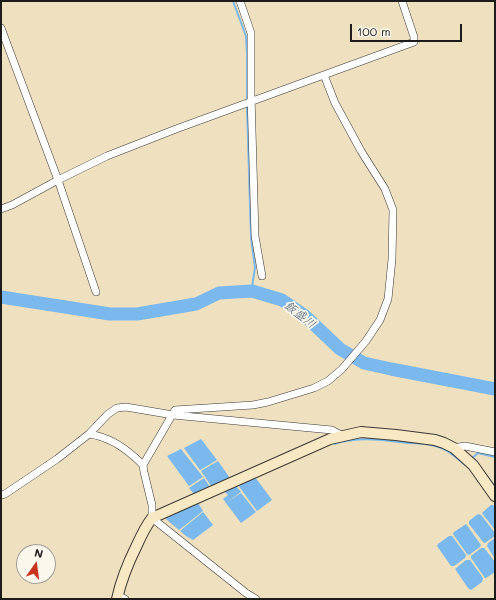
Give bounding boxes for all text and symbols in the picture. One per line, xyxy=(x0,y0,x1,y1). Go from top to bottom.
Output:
scale bar xyxy=(352,16,464,42)
text: 100 m xyxy=(357,23,391,39)
water label: 飯盛川 xyxy=(281,298,319,332)
north arrow xyxy=(16,544,56,584)
text: N xyxy=(33,545,45,561)

